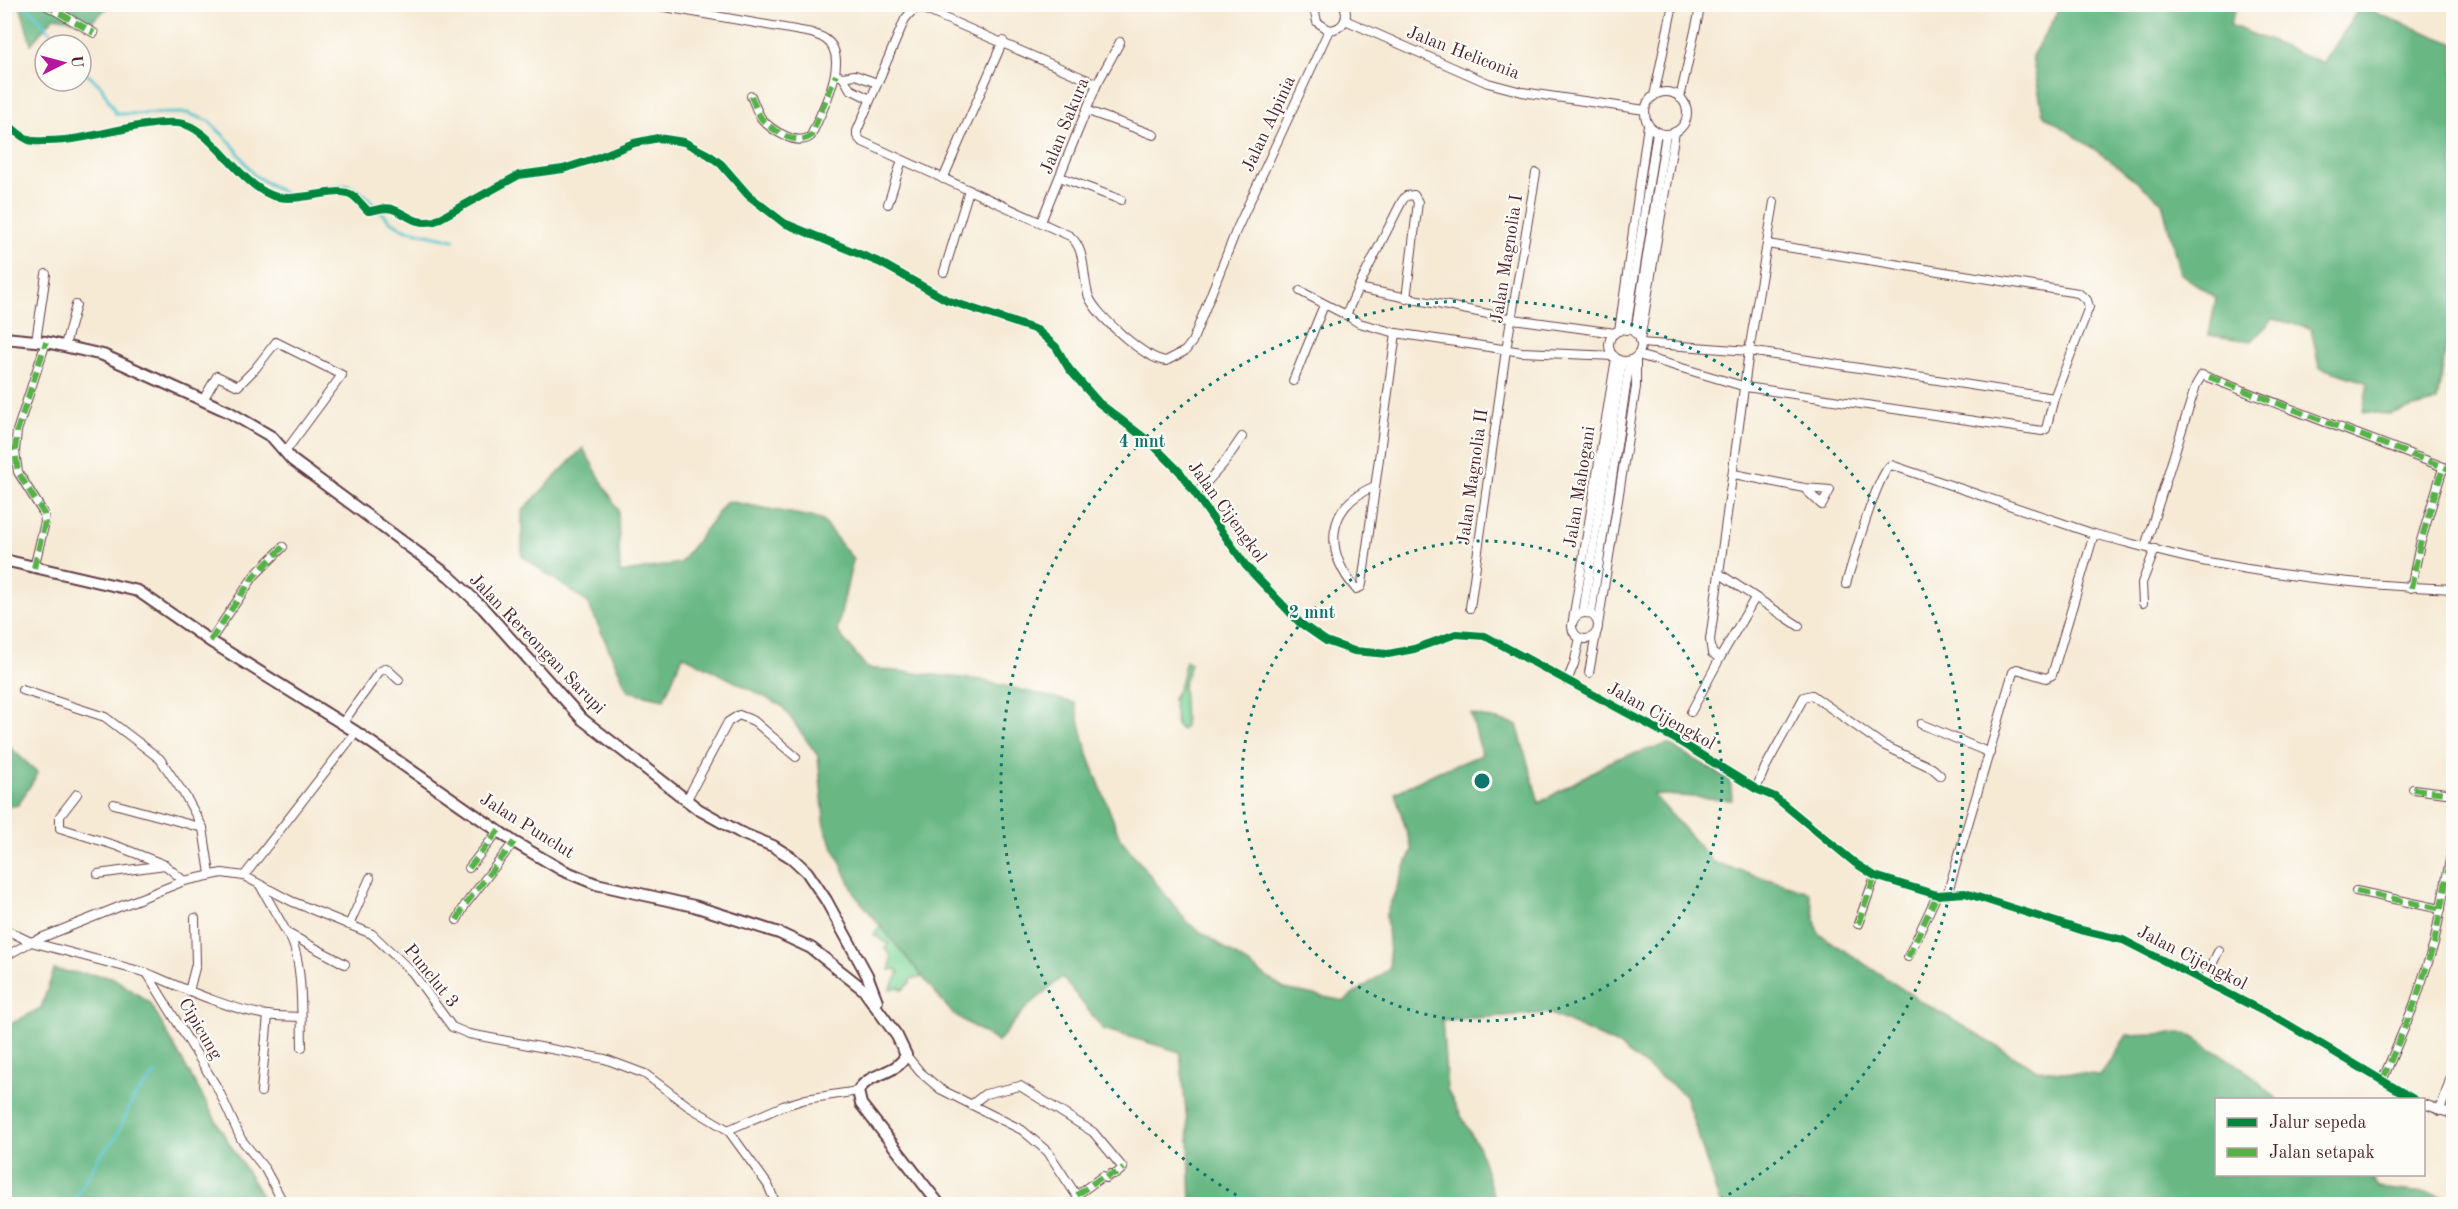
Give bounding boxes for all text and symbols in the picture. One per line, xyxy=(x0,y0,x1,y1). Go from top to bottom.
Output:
street label: Jalan Heliconia xyxy=(1404,23,1522,83)
north arrow xyxy=(33,33,93,93)
text: U xyxy=(67,54,85,69)
street label: Jalan Alpinia xyxy=(1239,73,1299,175)
street label: Jalan Sakura xyxy=(1037,75,1093,177)
street label: Jalan Magnolia I xyxy=(1488,193,1526,325)
street label: Jalan Magnolia II xyxy=(1455,408,1491,546)
street label: Jalan Mahogani xyxy=(1561,425,1599,549)
text: 4 mnt xyxy=(1119,433,1166,451)
street label: Jalan Cijengkol xyxy=(1184,458,1270,566)
street label: Jalan Rereongan Sarupi xyxy=(466,570,609,718)
text: 2 mnt xyxy=(1289,604,1336,622)
street label: Jalan Cijengkol xyxy=(1604,679,1718,753)
centre of rings xyxy=(1472,771,1492,791)
street label: Jalan Punclut xyxy=(477,790,577,862)
street label: Jalan Cijengkol xyxy=(2134,923,2250,993)
street label: Punclut 3 xyxy=(400,941,462,1011)
street label: Cipicung xyxy=(175,995,225,1063)
legend xyxy=(2215,1098,2425,1176)
text: Jalur sepeda xyxy=(2269,1114,2367,1132)
text: Jalan setapak xyxy=(2269,1144,2375,1162)

